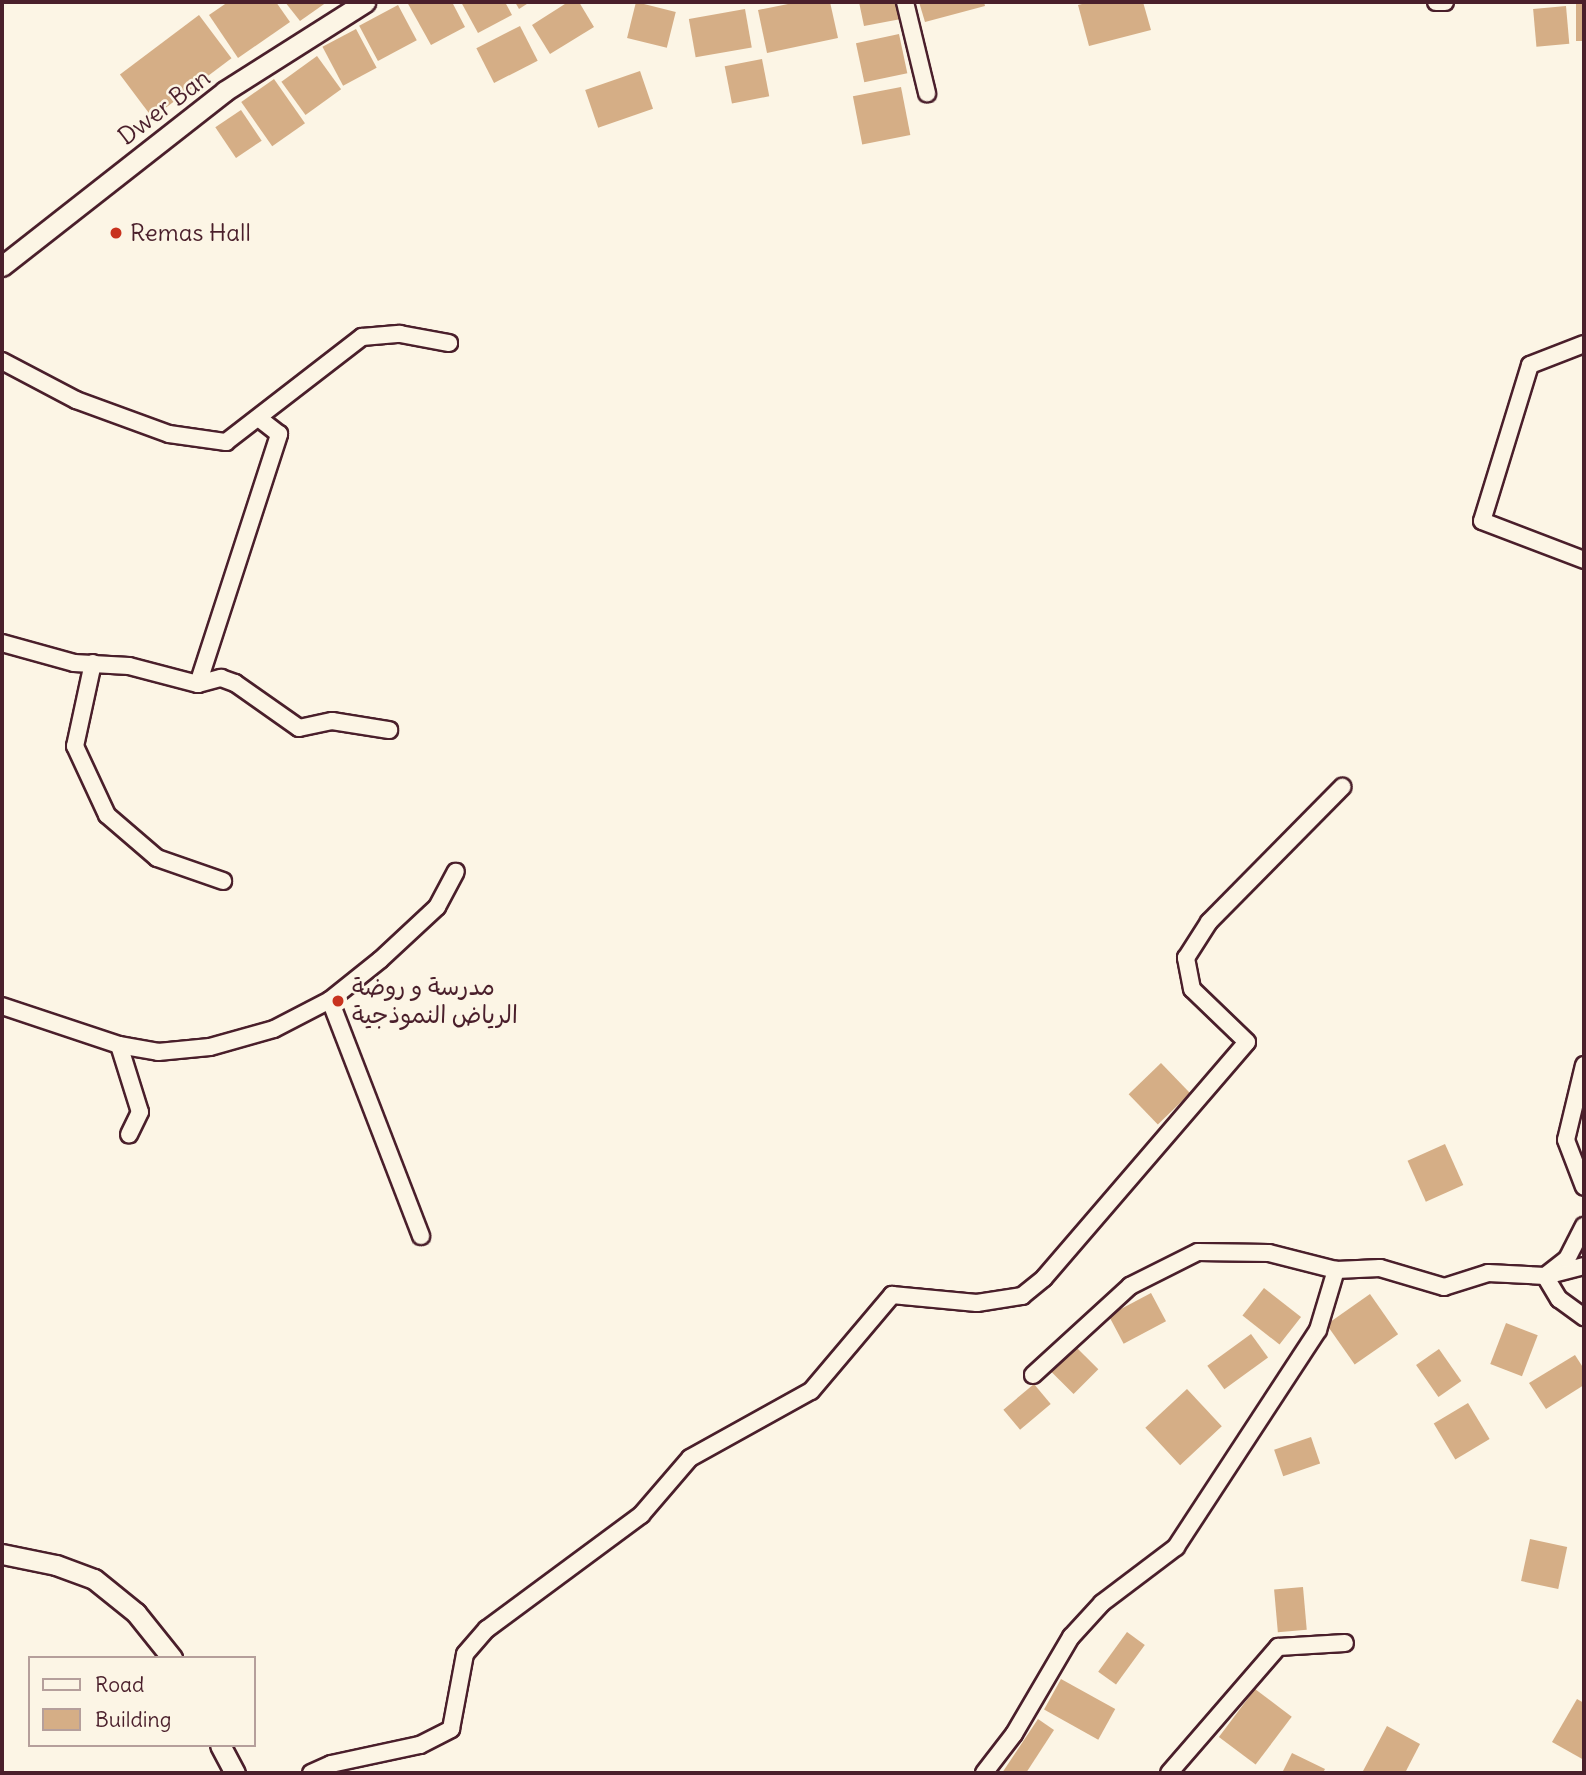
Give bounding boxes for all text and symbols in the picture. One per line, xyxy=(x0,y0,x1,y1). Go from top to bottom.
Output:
street label: Dwer Ban xyxy=(112,63,216,151)
place label: Remas Hall xyxy=(130,219,251,247)
marker: Remas Hall xyxy=(108,225,124,241)
place label: مدرسة و روضة الرياض النموذجية xyxy=(352,973,518,1029)
marker: مدرسة و روضة الرياض النموذجية xyxy=(330,993,346,1009)
legend xyxy=(28,1656,256,1747)
text: Road xyxy=(95,1671,144,1698)
text: Building xyxy=(95,1706,171,1733)

